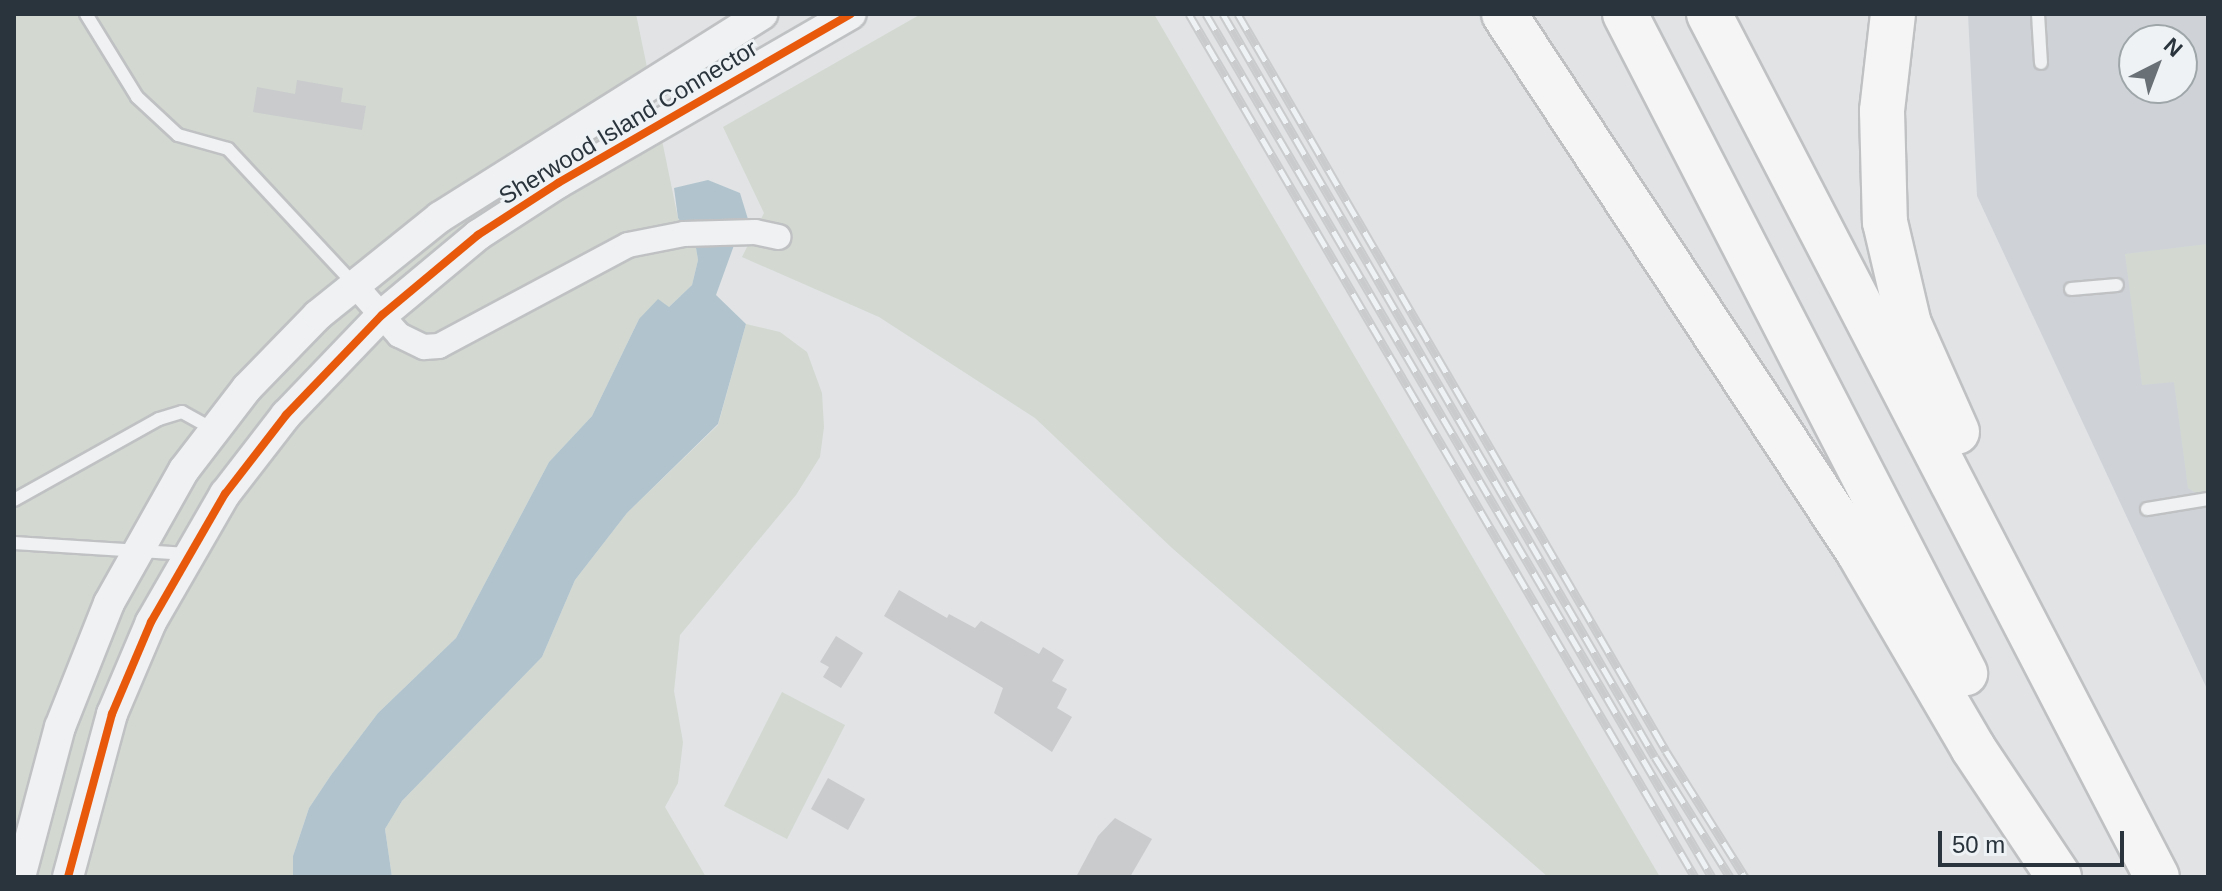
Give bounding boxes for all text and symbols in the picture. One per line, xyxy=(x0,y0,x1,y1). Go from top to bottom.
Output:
north arrow xyxy=(2118,24,2198,104)
street label: Sherwood Island Connector xyxy=(494,33,762,211)
text: N xyxy=(2159,33,2187,62)
scale bar xyxy=(1942,815,2128,865)
text: 50 m xyxy=(1952,831,2005,858)

